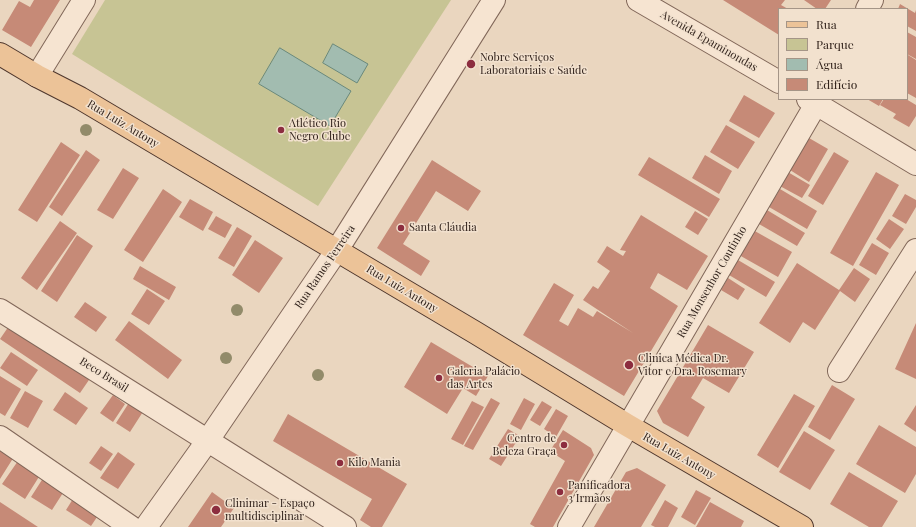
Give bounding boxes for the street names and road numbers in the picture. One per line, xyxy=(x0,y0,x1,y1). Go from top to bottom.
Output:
street label: Avenida Epaminondas xyxy=(658,8,760,74)
street label: Rua Luiz Antony xyxy=(85,97,161,151)
street label: Rua Ramos Ferreira xyxy=(292,223,358,311)
street label: Rua Monsenhor Coutinho xyxy=(675,224,749,340)
street label: Rua Luiz Antony xyxy=(364,262,440,316)
street label: Beco Brasil xyxy=(77,355,131,395)
street label: Rua Luiz Antony xyxy=(641,430,717,482)

